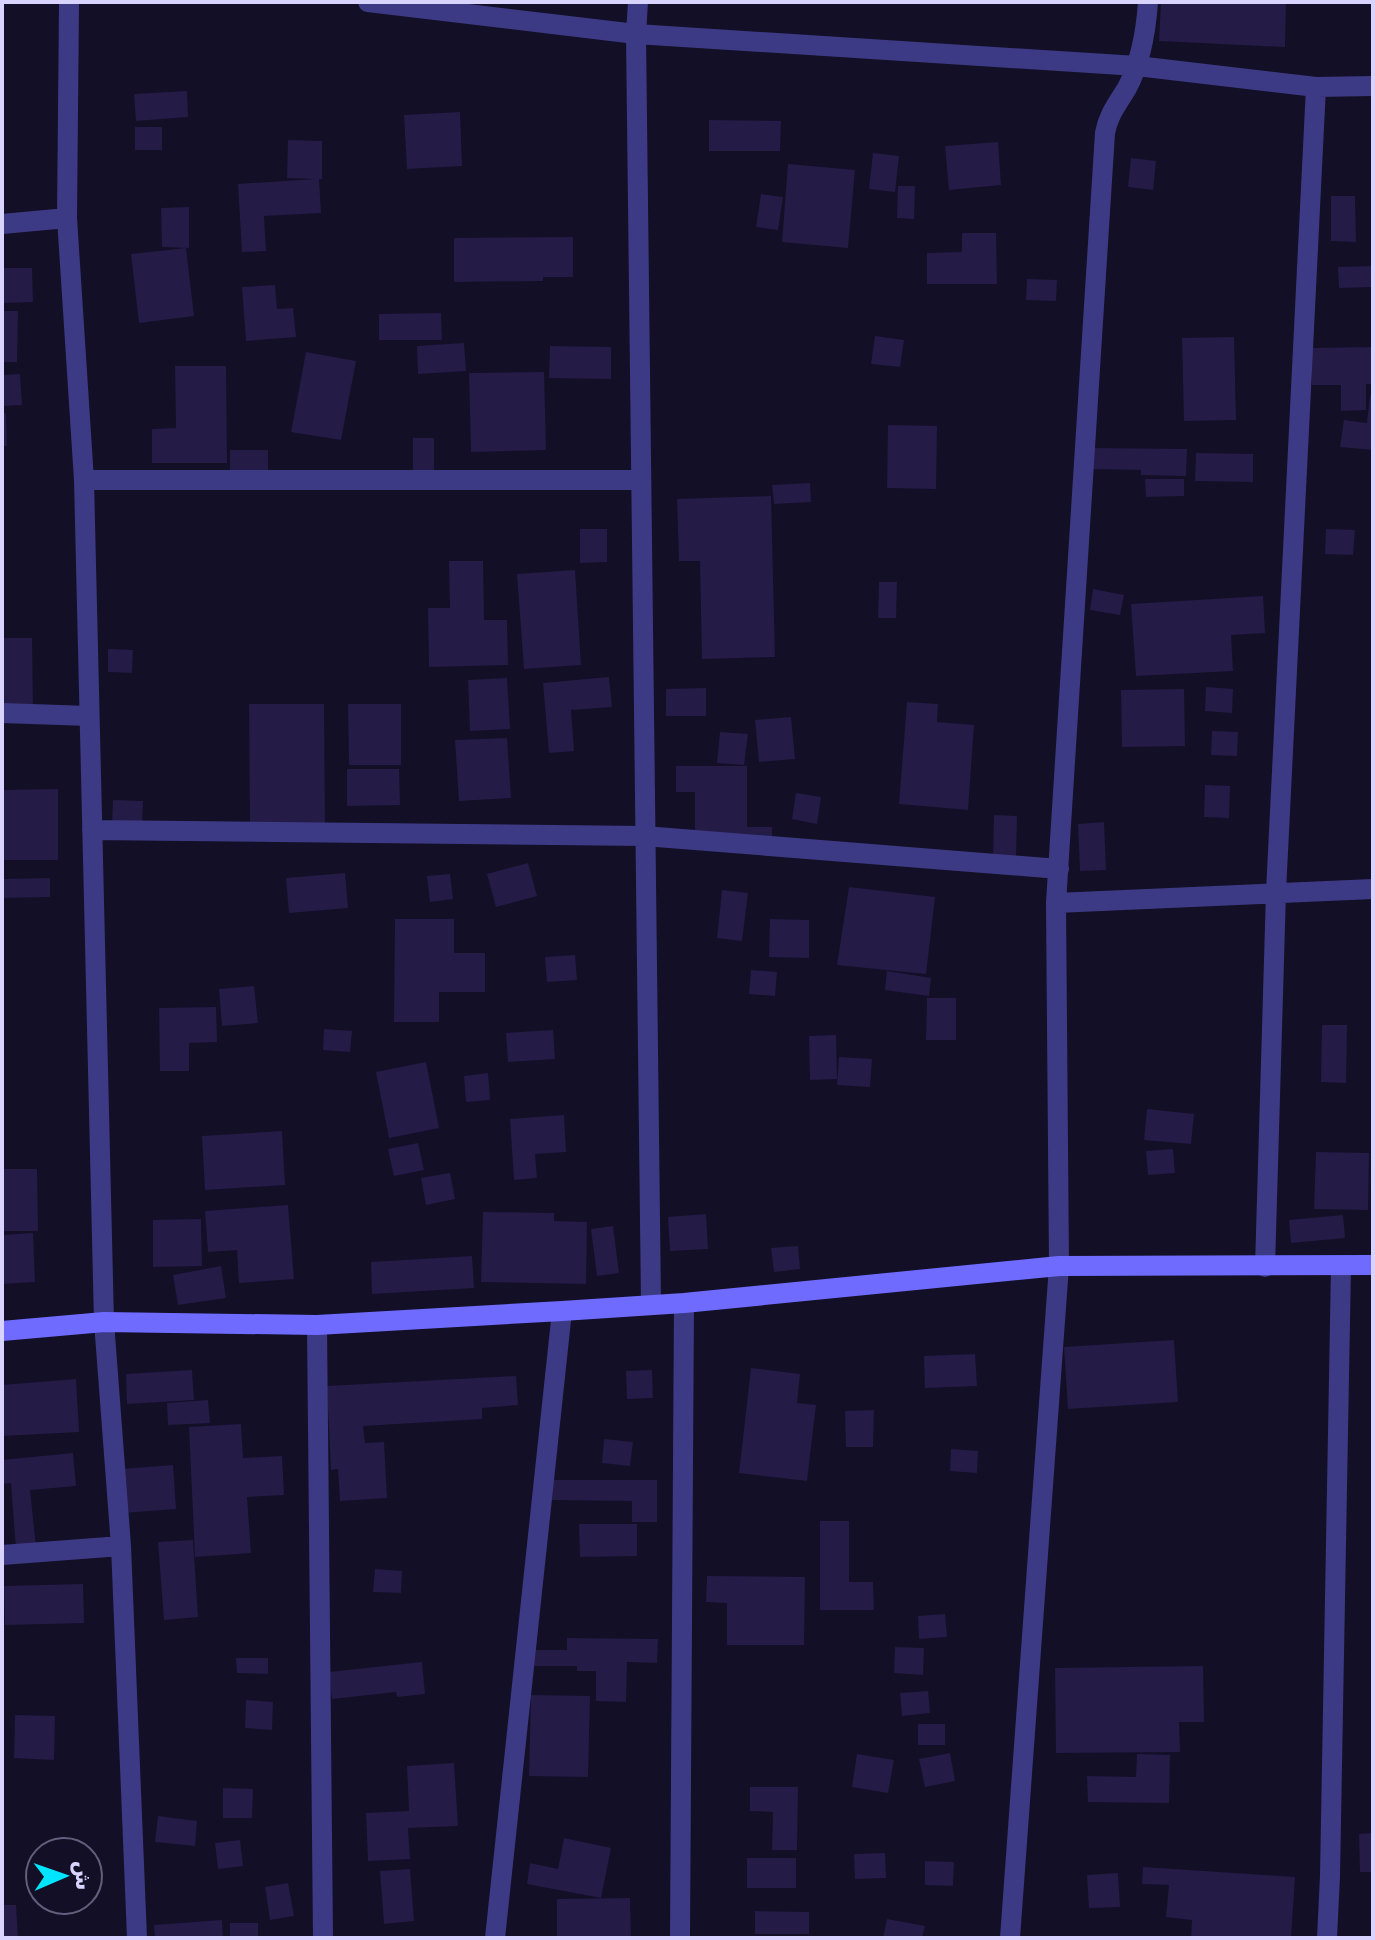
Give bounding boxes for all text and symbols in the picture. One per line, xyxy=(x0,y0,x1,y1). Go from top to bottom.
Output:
north arrow xyxy=(24,1836,104,1916)
text: ش xyxy=(70,1860,97,1891)

